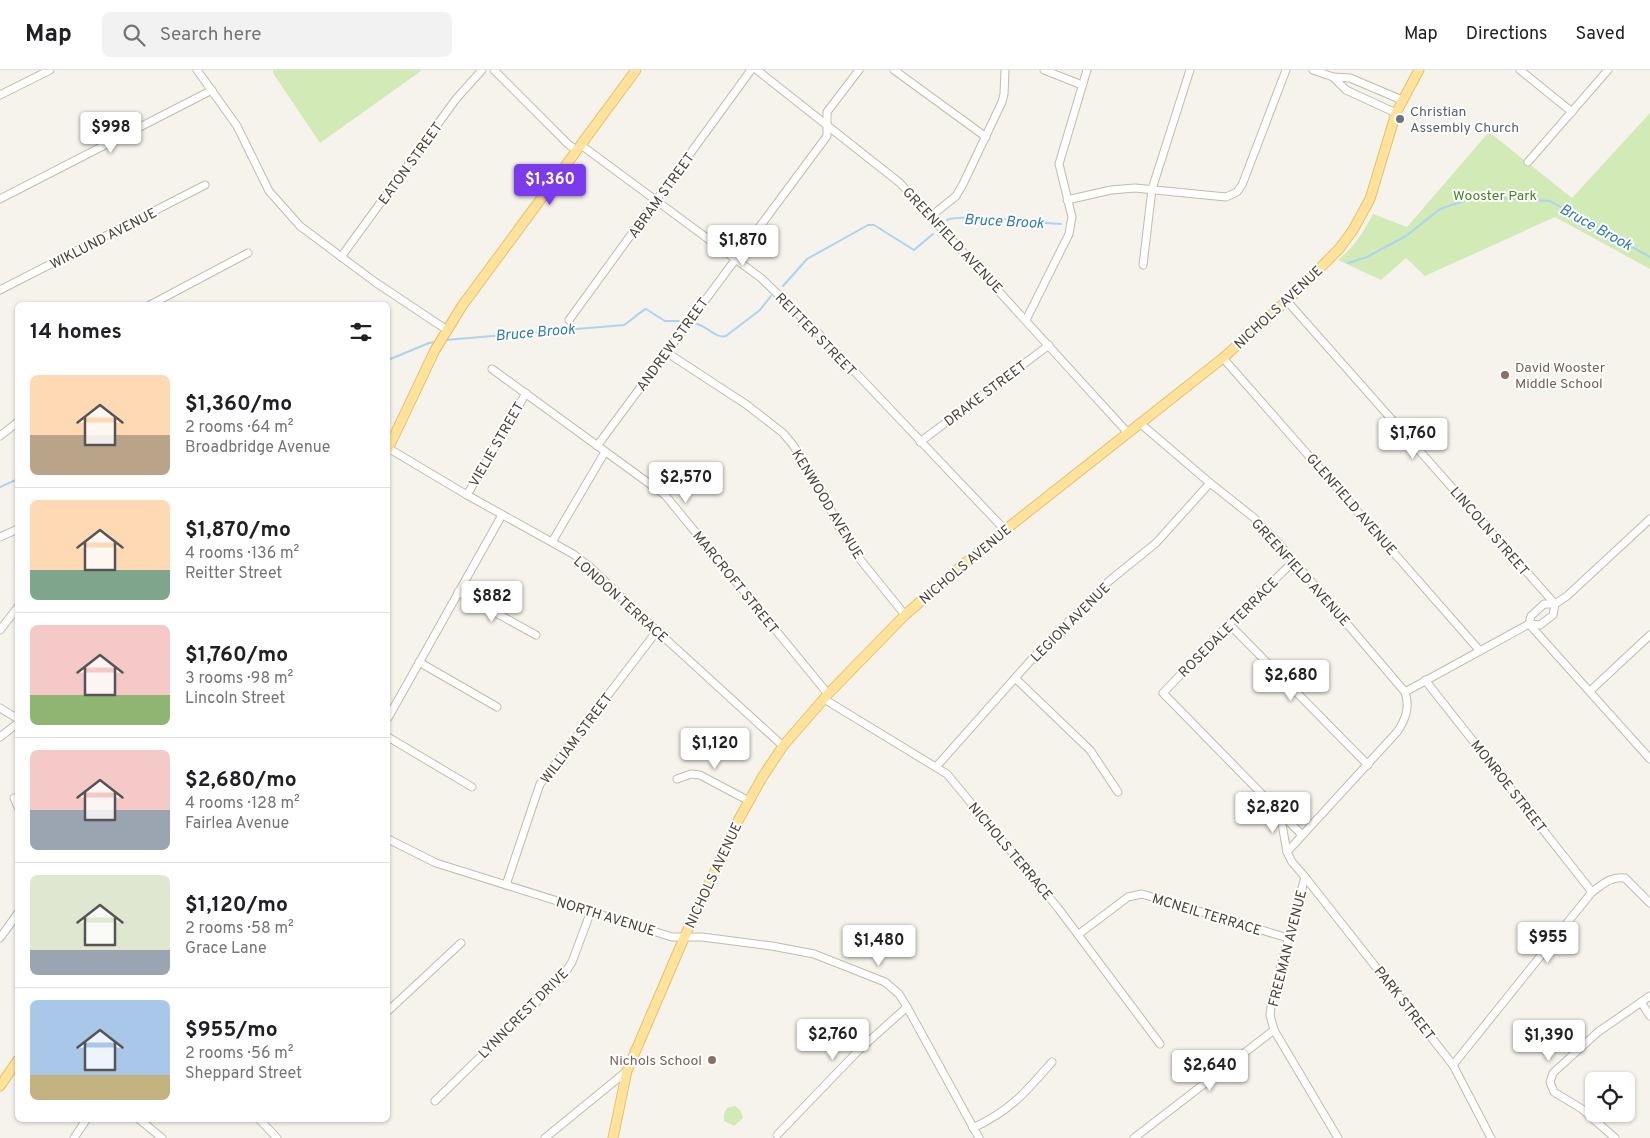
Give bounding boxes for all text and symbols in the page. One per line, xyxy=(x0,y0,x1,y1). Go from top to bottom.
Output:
search box xyxy=(102,12,452,57)
text: Map xyxy=(25,20,72,50)
icon: search xyxy=(120,21,148,49)
text: Search here xyxy=(160,23,261,47)
text: Map xyxy=(1404,23,1438,46)
text: Directions xyxy=(1466,23,1548,46)
text: Saved xyxy=(1576,23,1625,46)
place label: Christian Assembly Church xyxy=(1410,104,1519,137)
pin: $998 xyxy=(81,112,141,154)
marker: Christian Assembly Church xyxy=(1394,113,1406,125)
text: $998 xyxy=(91,118,131,138)
street label: EATON STREET xyxy=(376,119,447,208)
street label: ABRAM STREET xyxy=(626,150,699,242)
pin: $1,360 xyxy=(509,164,591,206)
text: $1,360 xyxy=(525,170,575,190)
street label: GREENFIELD AVENUE xyxy=(898,184,1005,298)
park label: Wooster Park xyxy=(1453,188,1537,205)
water label: Bruce Brook xyxy=(1556,201,1635,256)
street label: WIKLUND AVENUE xyxy=(47,205,160,274)
water label: Bruce Brook xyxy=(964,211,1045,234)
pin: $1,870 xyxy=(702,224,784,267)
text: $1,870 xyxy=(718,231,768,251)
street label: NICHOLS AVENUE xyxy=(1231,263,1327,353)
street label: REITTER STREET xyxy=(771,290,859,380)
street label: ANDREW STREET xyxy=(634,295,713,395)
icon: filters xyxy=(347,318,375,346)
text: 14 homes xyxy=(30,319,122,346)
water label: Bruce Brook xyxy=(495,321,576,346)
street label: DRAKE STREET xyxy=(941,358,1031,431)
place label: David Wooster Middle School xyxy=(1515,360,1606,393)
marker: David Wooster Middle School xyxy=(1499,369,1511,381)
text: $1,360/mo xyxy=(185,391,292,418)
icon: home xyxy=(70,395,130,455)
street label: VIELIE STREET xyxy=(466,399,528,490)
text: 2 rooms · 64 m² xyxy=(185,418,294,438)
pin: $1,760 xyxy=(1372,418,1454,460)
text: $1,760 xyxy=(1389,424,1437,444)
text: Broadbridge Avenue xyxy=(185,438,330,458)
street label: KENWOOD AVENUE xyxy=(787,447,866,563)
street label: GLENFIELD AVENUE xyxy=(1302,451,1400,559)
pin: $2,570 xyxy=(645,462,727,504)
text: $2,570 xyxy=(660,468,712,488)
street label: LINCOLN STREET xyxy=(1446,484,1532,580)
street label: GREENFIELD AVENUE xyxy=(1247,516,1353,630)
text: $1,870/mo xyxy=(185,517,291,544)
icon: home xyxy=(70,520,130,580)
street label: NICHOLS AVENUE xyxy=(917,522,1015,609)
street label: MARCROFT STREET xyxy=(688,528,781,638)
text: 4 rooms · 136 m² xyxy=(185,544,299,564)
street label: LONDON TERRACE xyxy=(569,553,671,647)
text: Reitter Street xyxy=(185,564,282,584)
street label: ROSEDALE TERRACE xyxy=(1176,575,1283,682)
pin: $882 xyxy=(462,580,522,623)
street label: LEGION AVENUE xyxy=(1028,580,1114,666)
text: $882 xyxy=(472,587,512,607)
text: $1,760/mo xyxy=(185,642,288,669)
icon: home xyxy=(70,645,130,705)
pin: $2,680 xyxy=(1250,660,1332,702)
text: $2,680 xyxy=(1264,666,1318,686)
text: 3 rooms · 98 m² xyxy=(185,669,293,689)
text: Lincoln Street xyxy=(185,689,285,709)
street label: WILLIAM STREET xyxy=(538,690,617,788)
pin: $1,120 xyxy=(674,728,756,770)
text: $1,120 xyxy=(692,734,738,754)
street label: MONROE STREET xyxy=(1466,737,1549,837)
text: $2,680/mo xyxy=(185,767,297,794)
icon: home xyxy=(70,770,130,830)
pin: $2,820 xyxy=(1232,792,1314,834)
text: 4 rooms · 128 m² xyxy=(185,794,300,814)
text: $2,820 xyxy=(1246,798,1300,818)
street label: NICHOLS TERRACE xyxy=(964,800,1056,904)
text: Fairlea Avenue xyxy=(185,814,289,834)
street label: NICHOLS AVENUE xyxy=(682,820,746,931)
street label: FREEMAN AVENUE xyxy=(1266,888,1311,1009)
street label: MCNEIL TERRACE xyxy=(1150,891,1263,940)
text: $1,120/mo xyxy=(185,892,288,919)
street label: NORTH AVENUE xyxy=(554,894,657,941)
icon: home xyxy=(70,895,130,955)
text: 2 rooms · 58 m² xyxy=(185,919,294,939)
pin: $955 xyxy=(1518,922,1578,964)
pin: $1,480 xyxy=(838,924,920,967)
text: $955 xyxy=(1528,928,1568,948)
text: $1,480 xyxy=(854,931,904,951)
text: Grace Lane xyxy=(185,939,267,959)
street label: PARK STREET xyxy=(1370,964,1438,1044)
street label: LYNNCREST DRIVE xyxy=(475,965,573,1063)
text: $955/mo xyxy=(185,1017,278,1044)
pin: $2,760 xyxy=(792,1018,874,1061)
icon: home xyxy=(70,1020,130,1080)
pin: $1,390 xyxy=(1508,1020,1590,1062)
text: $2,760 xyxy=(808,1025,858,1045)
text: $1,390 xyxy=(1524,1026,1574,1046)
text: 2 rooms · 56 m² xyxy=(185,1044,294,1064)
pin: $2,640 xyxy=(1169,1050,1251,1092)
place label: Nichols School xyxy=(609,1053,702,1070)
marker: Nichols School xyxy=(706,1054,718,1066)
text: $2,640 xyxy=(1183,1056,1237,1076)
text: Sheppard Street xyxy=(185,1064,302,1084)
map controls xyxy=(1585,1072,1635,1122)
button: locate xyxy=(1585,1072,1635,1122)

